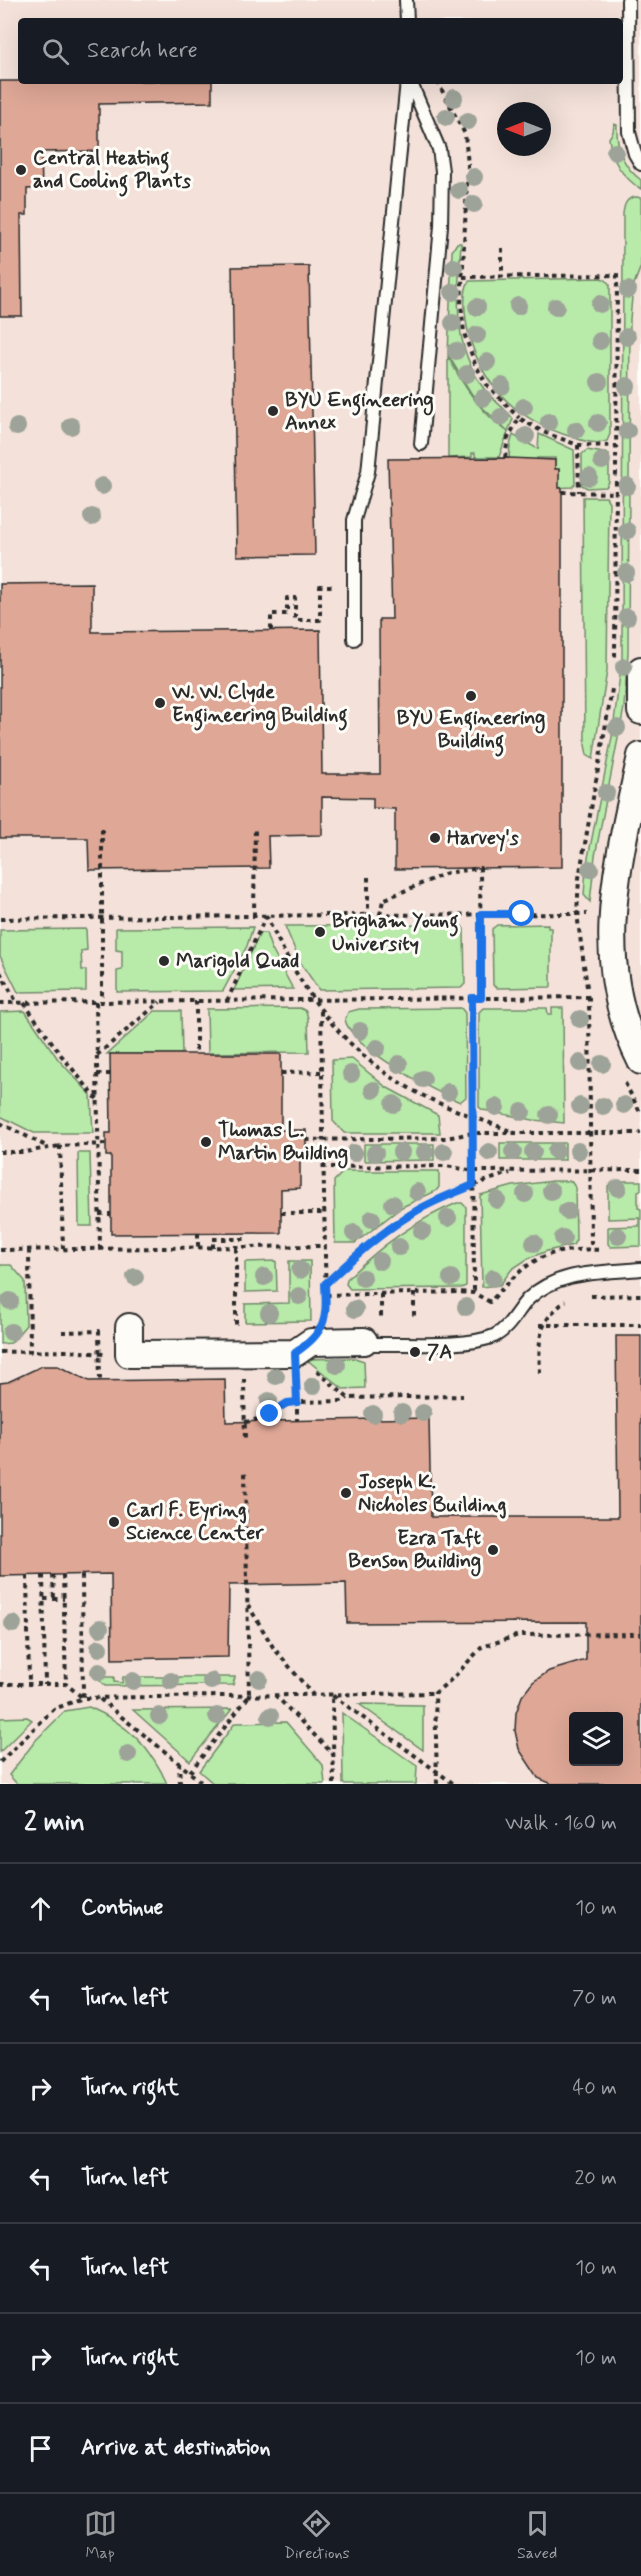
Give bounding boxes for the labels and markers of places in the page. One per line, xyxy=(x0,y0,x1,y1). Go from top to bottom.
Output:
place label: Central Heating and Cooling Plants xyxy=(33,145,191,197)
marker: Central Heating and Cooling Plants xyxy=(14,163,28,177)
place label: BYU Engineering Annex xyxy=(285,387,434,437)
marker: BYU Engineering Annex xyxy=(266,404,280,418)
place label: W. W. Clyde Engineering Building xyxy=(171,679,348,731)
marker: BYU Engineering Building xyxy=(464,689,478,703)
marker: W. W. Clyde Engineering Building xyxy=(153,696,167,710)
place label: BYU Engineering Building xyxy=(397,705,545,757)
place label: Harvey's xyxy=(447,825,519,852)
marker: Harvey's xyxy=(428,831,442,845)
place label: Brigham Young University xyxy=(332,908,459,958)
marker: Brigham Young University xyxy=(313,925,327,939)
place label: Marigold Quad xyxy=(176,948,299,977)
marker: Marigold Quad xyxy=(157,954,171,968)
place label: Thomas L. Martin Building xyxy=(218,1117,348,1169)
marker: Thomas L. Martin Building xyxy=(199,1135,213,1149)
place label: 7A xyxy=(427,1339,452,1366)
marker: 7A xyxy=(408,1345,422,1359)
place label: Joseph K. Nicholes Building xyxy=(358,1469,507,1519)
marker: Joseph K. Nicholes Building xyxy=(339,1486,353,1500)
place label: Carl F. Eyring Science Center xyxy=(126,1497,264,1547)
marker: Carl F. Eyring Science Center xyxy=(107,1515,121,1529)
place label: Ezra Taft Benson Building xyxy=(348,1525,482,1577)
marker: Ezra Taft Benson Building xyxy=(486,1543,500,1557)

